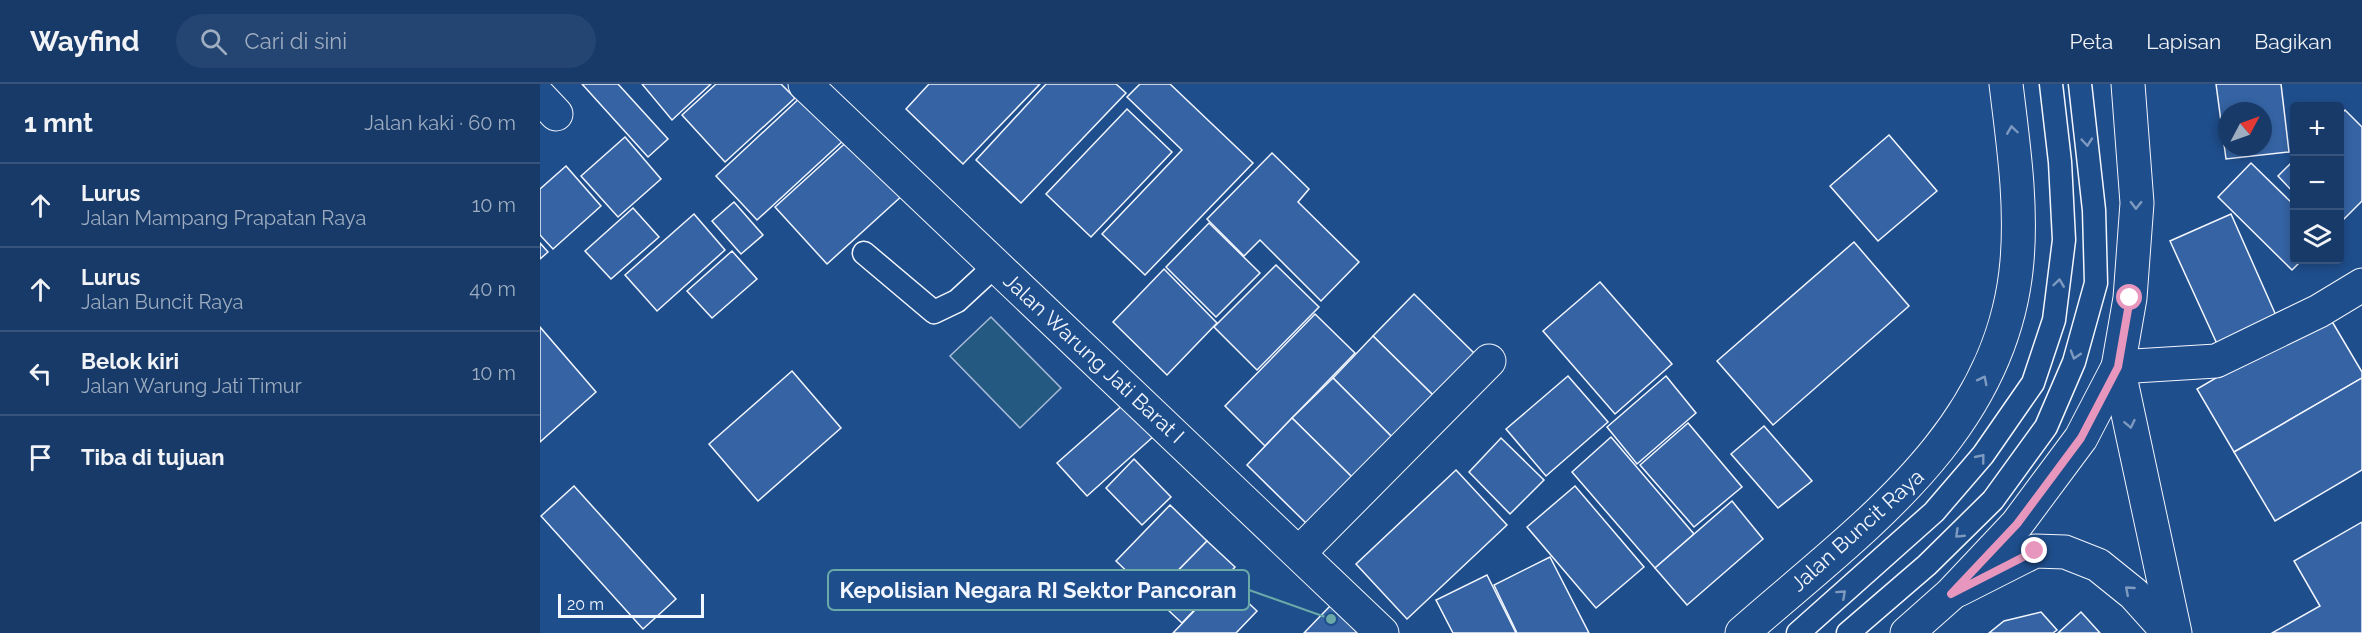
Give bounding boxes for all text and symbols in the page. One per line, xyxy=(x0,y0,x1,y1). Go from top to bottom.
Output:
search box xyxy=(176,14,596,68)
text: Wayfind xyxy=(30,25,140,58)
icon: search xyxy=(197,25,230,58)
text: Cari di sini xyxy=(245,28,347,54)
text: Peta xyxy=(2070,29,2113,54)
text: Lapisan xyxy=(2146,29,2221,54)
text: Bagikan xyxy=(2254,29,2332,54)
north arrow xyxy=(2218,102,2272,156)
map controls xyxy=(2290,102,2344,264)
button: + xyxy=(2290,102,2344,156)
text: 1 mnt xyxy=(24,108,93,138)
text: Jalan kaki · 60 m xyxy=(364,111,516,135)
one-way arrow xyxy=(2006,126,2018,135)
one-way arrow xyxy=(2080,137,2093,147)
button: − xyxy=(2290,156,2344,210)
text: Lurus xyxy=(81,180,140,206)
icon: ahead xyxy=(24,189,57,222)
text: 10 m xyxy=(472,193,516,217)
one-way arrow xyxy=(2130,201,2142,210)
text: Jalan Mampang Prapatan Raya xyxy=(81,206,366,230)
button: layers xyxy=(2290,210,2344,264)
text: Lurus xyxy=(81,264,140,290)
street label: Jalan Warung Jati Barat I xyxy=(999,268,1189,448)
icon: ahead xyxy=(24,273,57,306)
text: 40 m xyxy=(469,277,516,301)
one-way arrow xyxy=(2052,278,2064,287)
route start xyxy=(2116,284,2142,310)
text: Jalan Buncit Raya xyxy=(81,290,243,314)
text: Belok kiri xyxy=(81,348,179,374)
one-way arrow xyxy=(2070,349,2082,360)
icon: left xyxy=(24,357,57,390)
text: 10 m xyxy=(472,361,516,385)
text: Jalan Warung Jati Timur xyxy=(81,374,302,398)
one-way arrow xyxy=(1976,376,1987,386)
one-way arrow xyxy=(2123,419,2136,429)
icon: arrive xyxy=(24,441,57,474)
text: Tiba di tujuan xyxy=(81,444,224,470)
one-way arrow xyxy=(1973,453,1984,464)
street label: Jalan Buncit Raya xyxy=(1785,464,1929,596)
one-way arrow xyxy=(1955,526,1966,537)
route end xyxy=(2021,537,2047,563)
callout: Kepolisian Negara RI Sektor Pancoran xyxy=(828,570,1249,610)
text: Kepolisian Negara RI Sektor Pancoran xyxy=(840,577,1236,603)
one-way arrow xyxy=(2125,586,2136,597)
one-way arrow xyxy=(1835,590,1846,601)
scale bar xyxy=(558,591,704,618)
text: 20 m xyxy=(567,595,604,614)

